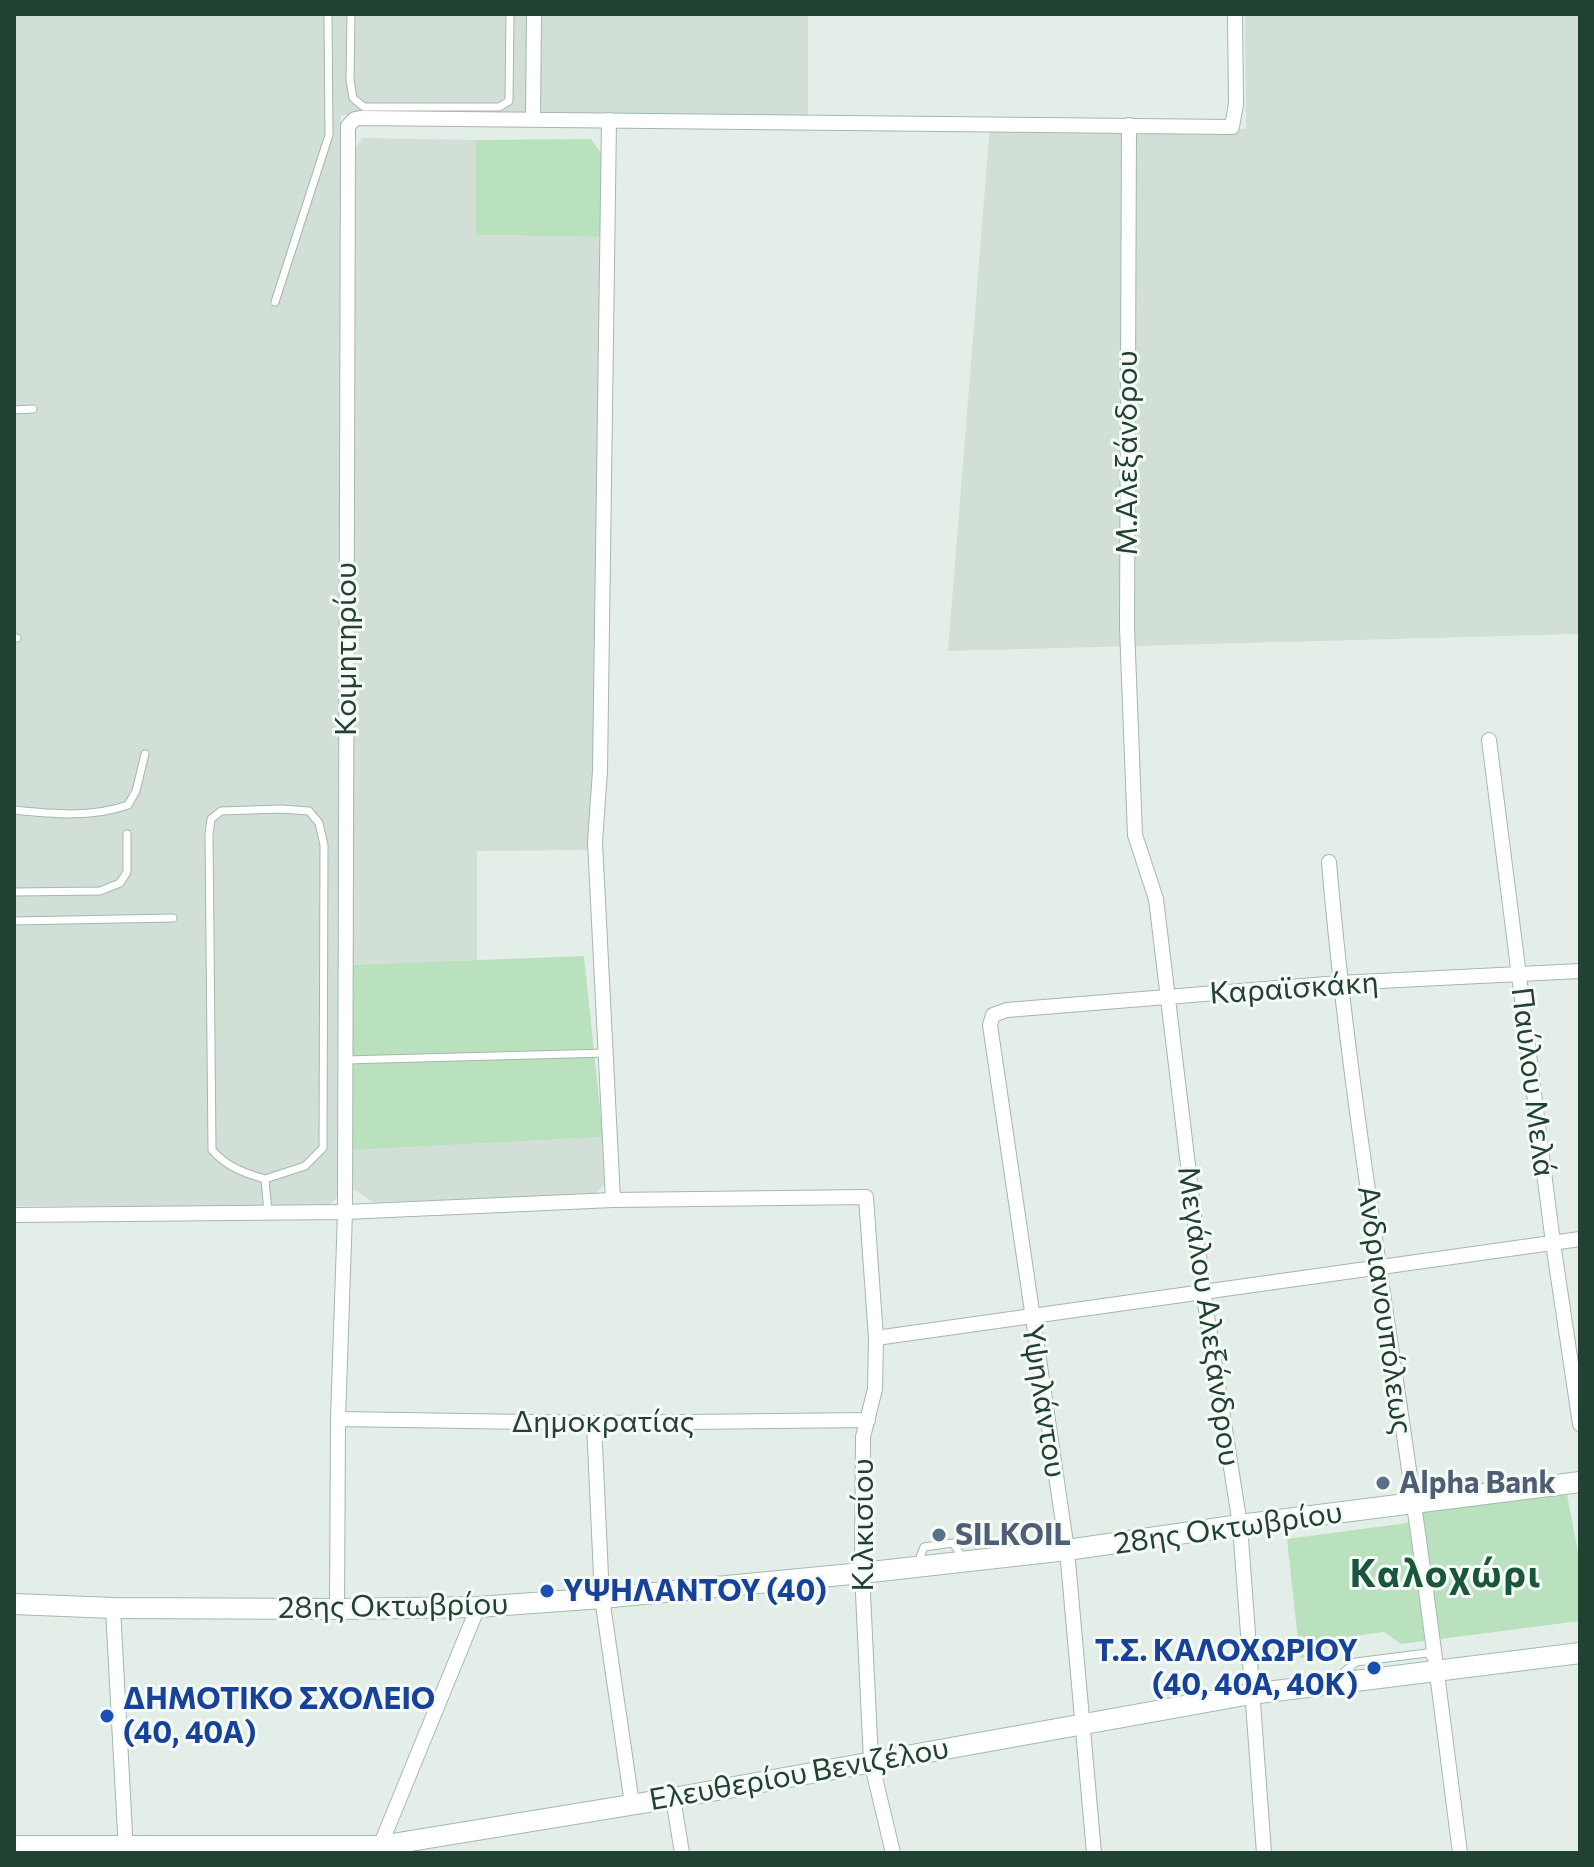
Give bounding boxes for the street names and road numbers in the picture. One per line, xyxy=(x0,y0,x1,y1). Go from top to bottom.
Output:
street label: Μ.Αλεξάνδρου xyxy=(1109,350,1145,556)
street label: Κοιμητηρίου xyxy=(328,562,364,736)
street label: Καραϊσκάκη xyxy=(1208,964,1380,1012)
street label: Παύλου Μελά xyxy=(1504,985,1562,1179)
street label: Μεγάλου Αλεξάνδρου xyxy=(1170,1164,1248,1468)
street label: Ανδριανουπόλεως xyxy=(1350,1183,1420,1437)
street label: Υψηλάντου xyxy=(1014,1322,1074,1480)
street label: Δημοκρατίας xyxy=(512,1404,694,1440)
street label: Κιλκισίου xyxy=(845,1458,881,1592)
street label: 28ης Οκτωβρίου xyxy=(1111,1494,1345,1562)
street label: 28ης Οκτωβρίου xyxy=(278,1586,508,1626)
street label: Ελευθερίου Βενιζέλου xyxy=(646,1730,952,1818)

